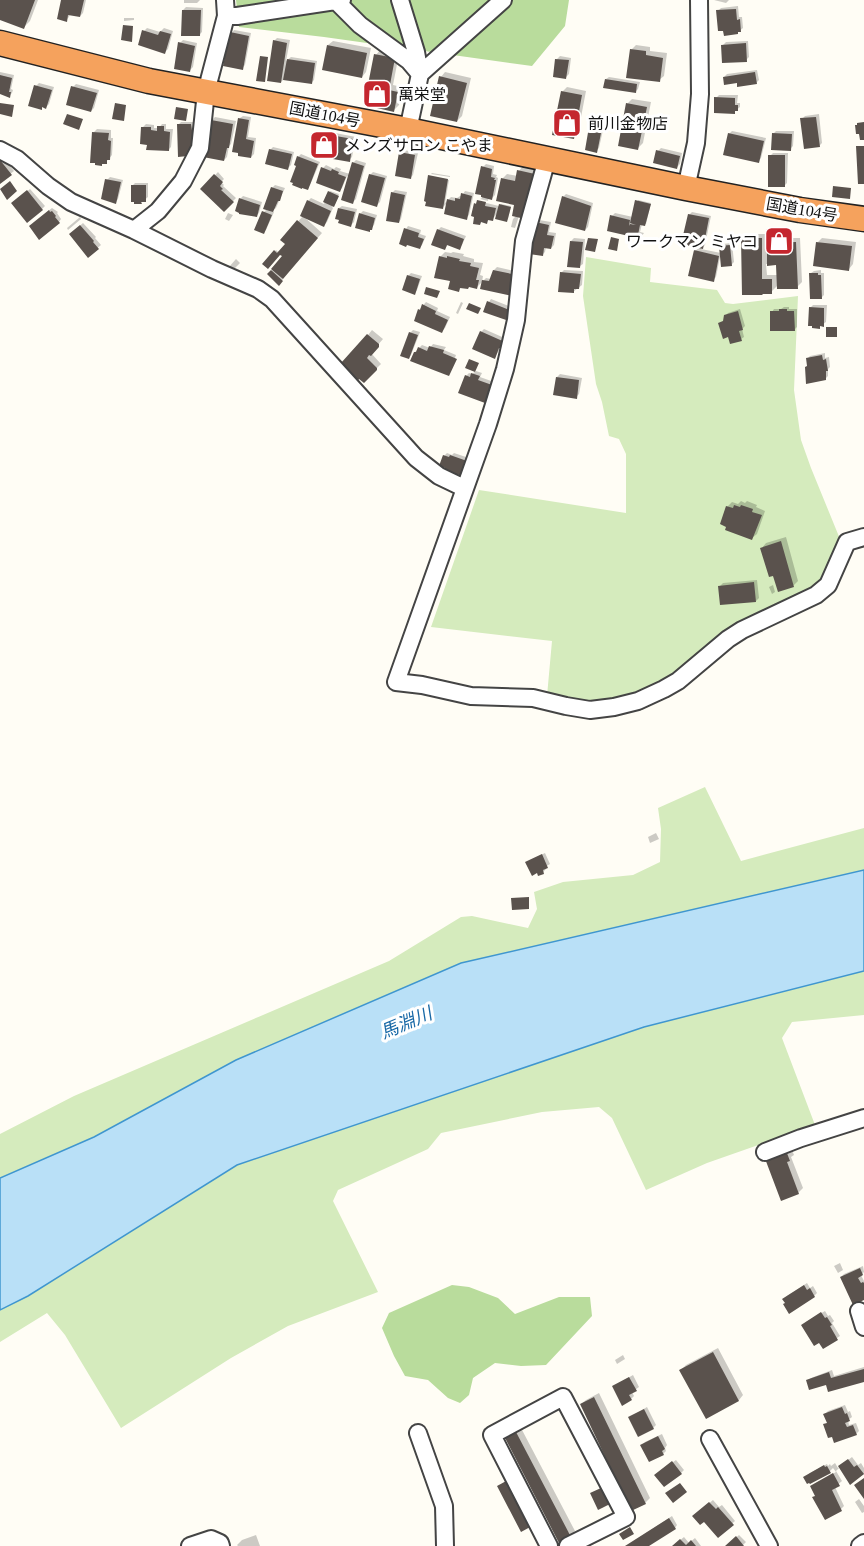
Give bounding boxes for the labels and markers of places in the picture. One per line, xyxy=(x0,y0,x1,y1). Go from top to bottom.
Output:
shop icon: 萬栄堂 xyxy=(361,78,393,110)
place label: 萬栄堂 xyxy=(398,86,446,103)
shop icon: 前川金物店 xyxy=(551,107,583,139)
place label: 前川金物店 xyxy=(588,115,668,132)
shop icon: メンズサロン こやま xyxy=(308,129,340,161)
place label: メンズサロン こやま xyxy=(345,137,493,154)
shop icon: ワークマン ミヤコ xyxy=(763,225,795,257)
place label: ワークマン ミヤコ xyxy=(626,233,758,250)

